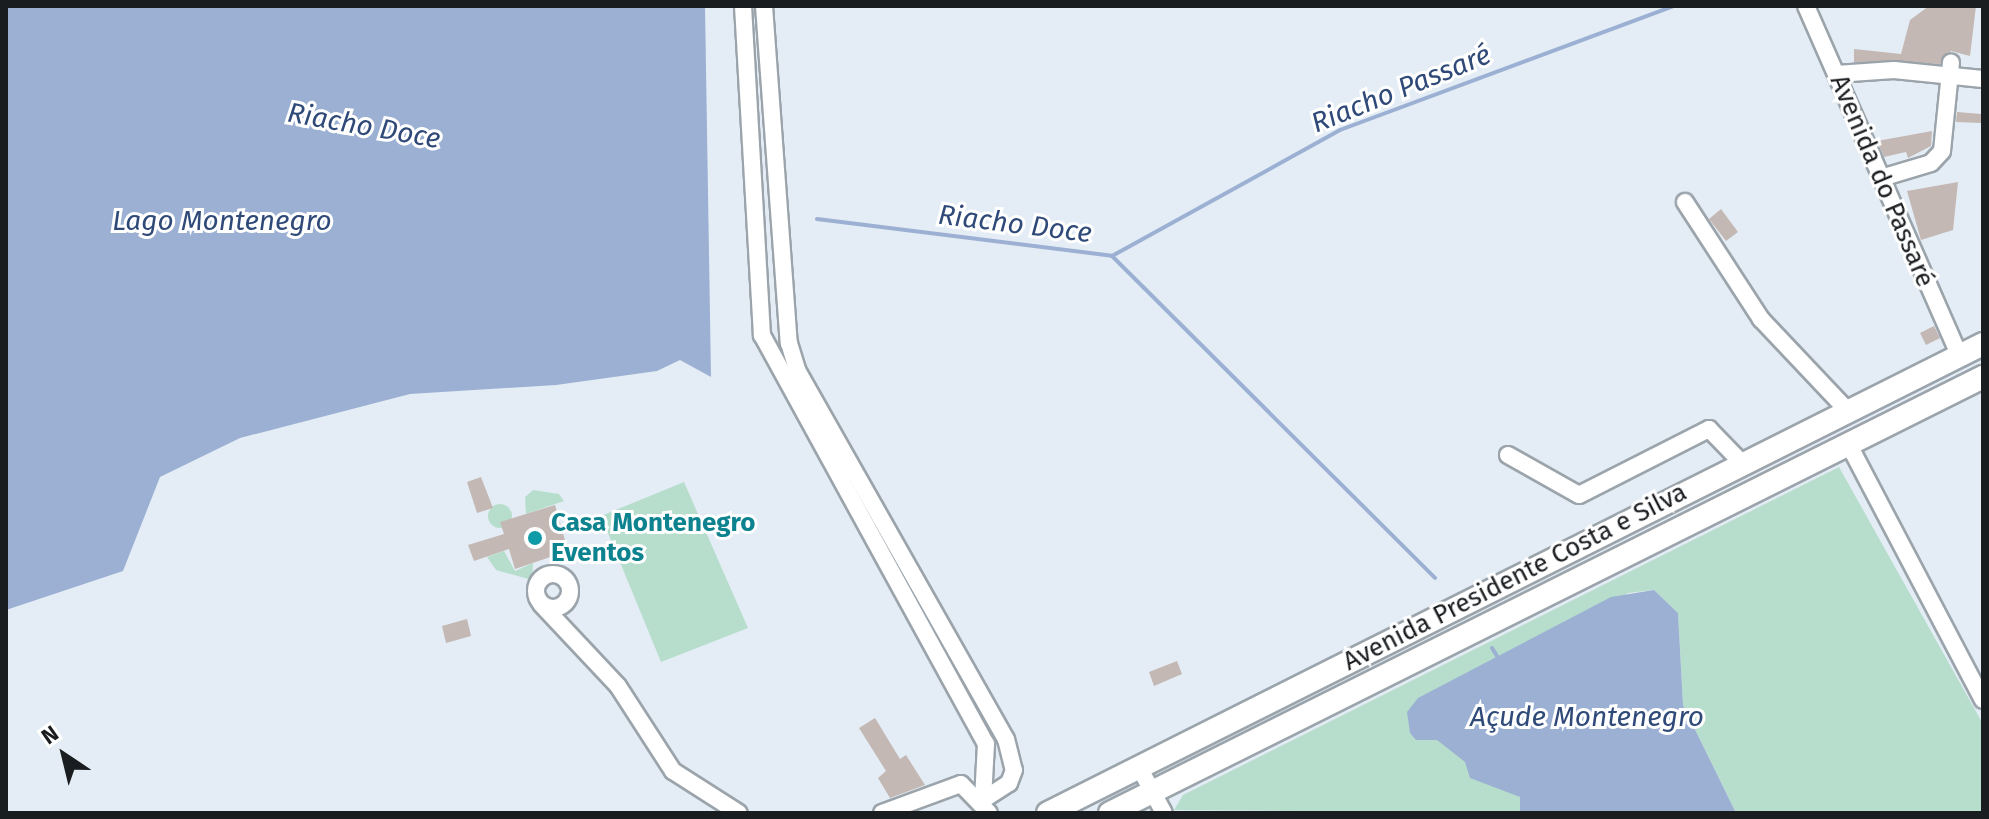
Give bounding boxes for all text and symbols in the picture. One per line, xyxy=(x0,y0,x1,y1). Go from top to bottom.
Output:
water label: Riacho Passaré xyxy=(1306,38,1496,140)
street label: Avenida do Passaré xyxy=(1823,70,1941,292)
water label: Riacho Doce xyxy=(285,96,443,156)
water label: Riacho Doce xyxy=(936,198,1094,250)
water label: Lago Montenegro xyxy=(112,204,332,238)
street label: Avenida Presidente Costa e Silva xyxy=(1338,477,1692,677)
place label: Casa Montenegro Eventos xyxy=(551,507,755,568)
marker: Casa Montenegro Eventos xyxy=(526,529,544,547)
water label: Açude Montenegro xyxy=(1470,700,1704,734)
north arrow xyxy=(24,715,104,795)
text: N xyxy=(36,720,64,750)

